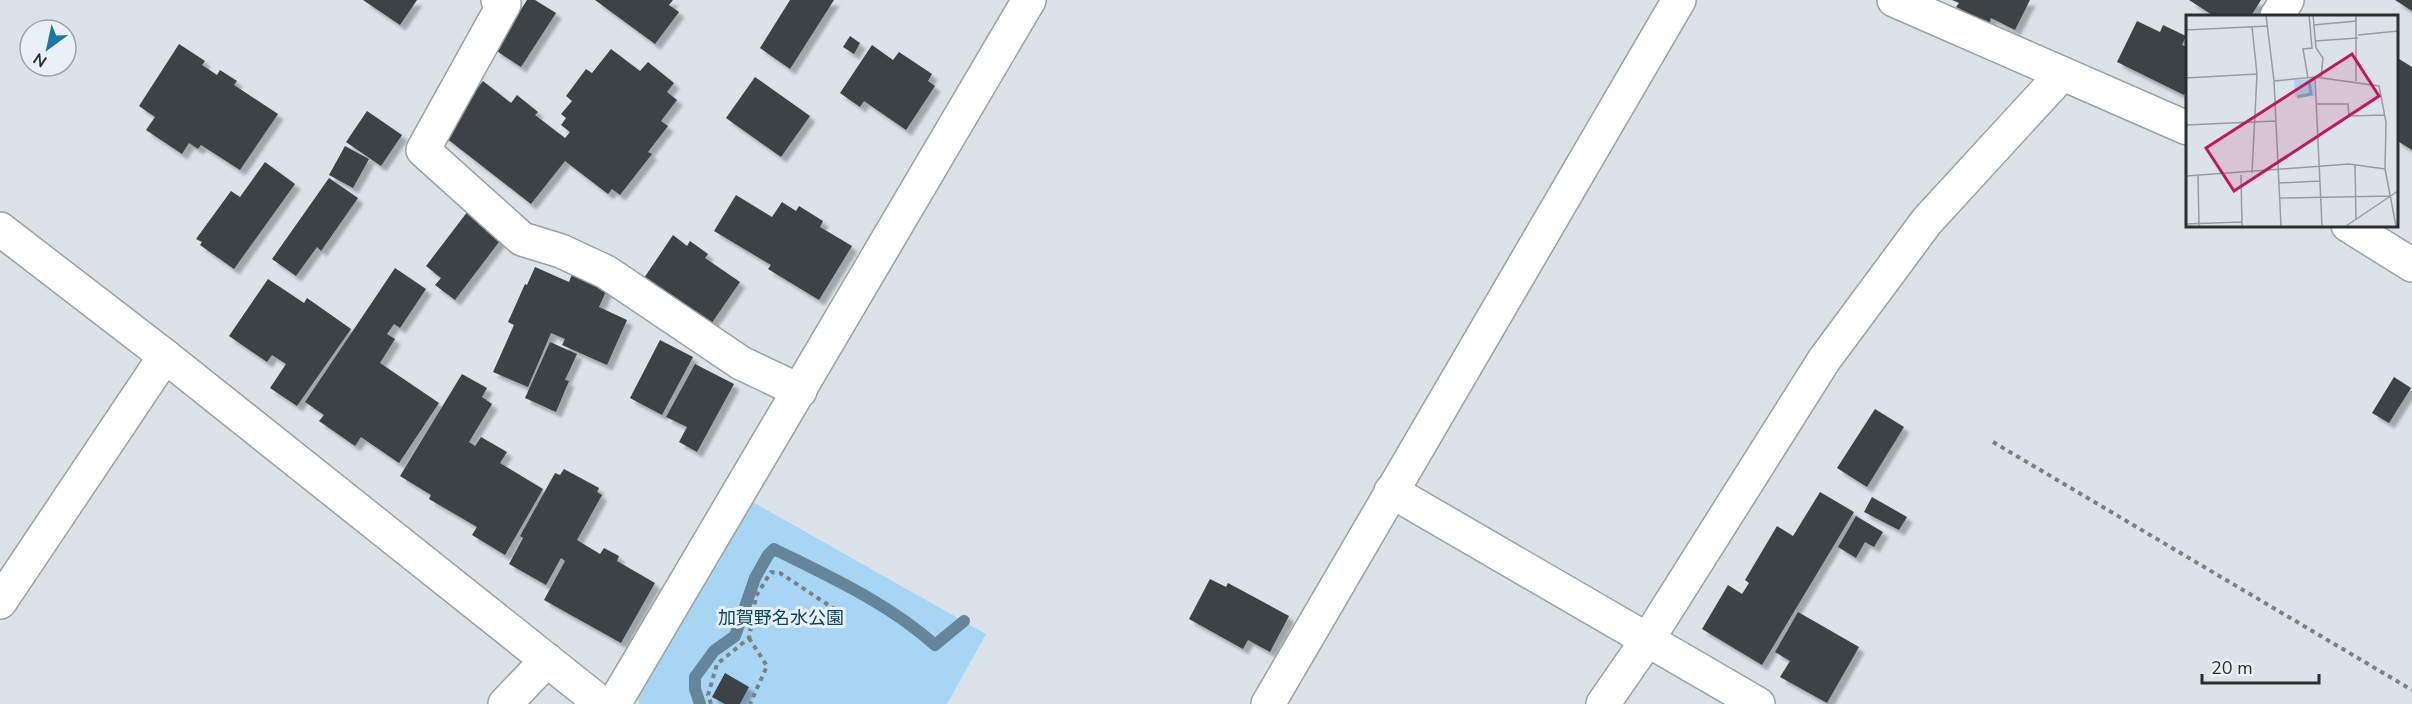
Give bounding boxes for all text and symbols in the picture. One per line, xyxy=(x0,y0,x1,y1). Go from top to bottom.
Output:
inset map xyxy=(2186,15,2397,226)
north arrow xyxy=(18,18,78,78)
text: N xyxy=(29,47,51,72)
park label: 加賀野名水公園 xyxy=(718,606,844,630)
scale bar xyxy=(2202,647,2319,685)
text: 20 m xyxy=(2211,656,2253,680)

